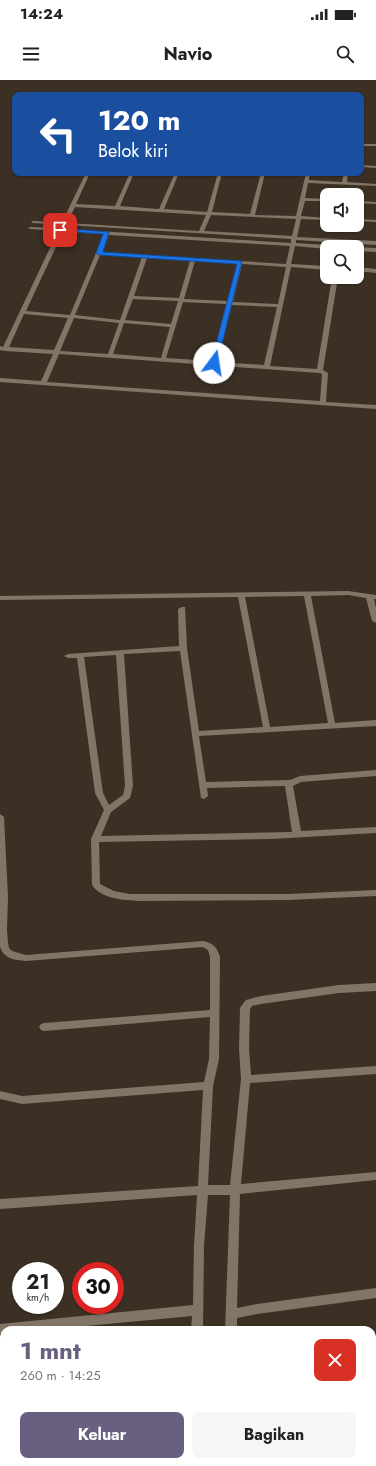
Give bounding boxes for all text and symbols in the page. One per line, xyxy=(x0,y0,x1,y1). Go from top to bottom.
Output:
text: 14:24 xyxy=(20,3,63,25)
text: Navio xyxy=(164,41,212,67)
icon: menu xyxy=(20,43,42,65)
icon: search xyxy=(334,43,356,65)
text: 120 m xyxy=(98,100,181,141)
icon: left xyxy=(32,108,84,160)
text: Belok kiri xyxy=(98,138,168,164)
map controls xyxy=(320,188,364,284)
button: sound xyxy=(320,188,364,232)
pin xyxy=(43,213,77,247)
icon: arrive xyxy=(49,219,71,241)
button: search xyxy=(320,240,364,284)
position arrow xyxy=(193,342,235,384)
speed limit sign: 30 xyxy=(72,1262,124,1314)
text: 21 xyxy=(26,1268,50,1297)
text: km/h xyxy=(27,1290,49,1305)
text: 1 mnt xyxy=(20,1333,81,1368)
button: close xyxy=(314,1339,356,1381)
text: 260 m · 14:25 xyxy=(20,1366,100,1385)
button: Keluar xyxy=(20,1412,184,1458)
button: Bagikan xyxy=(192,1412,356,1458)

